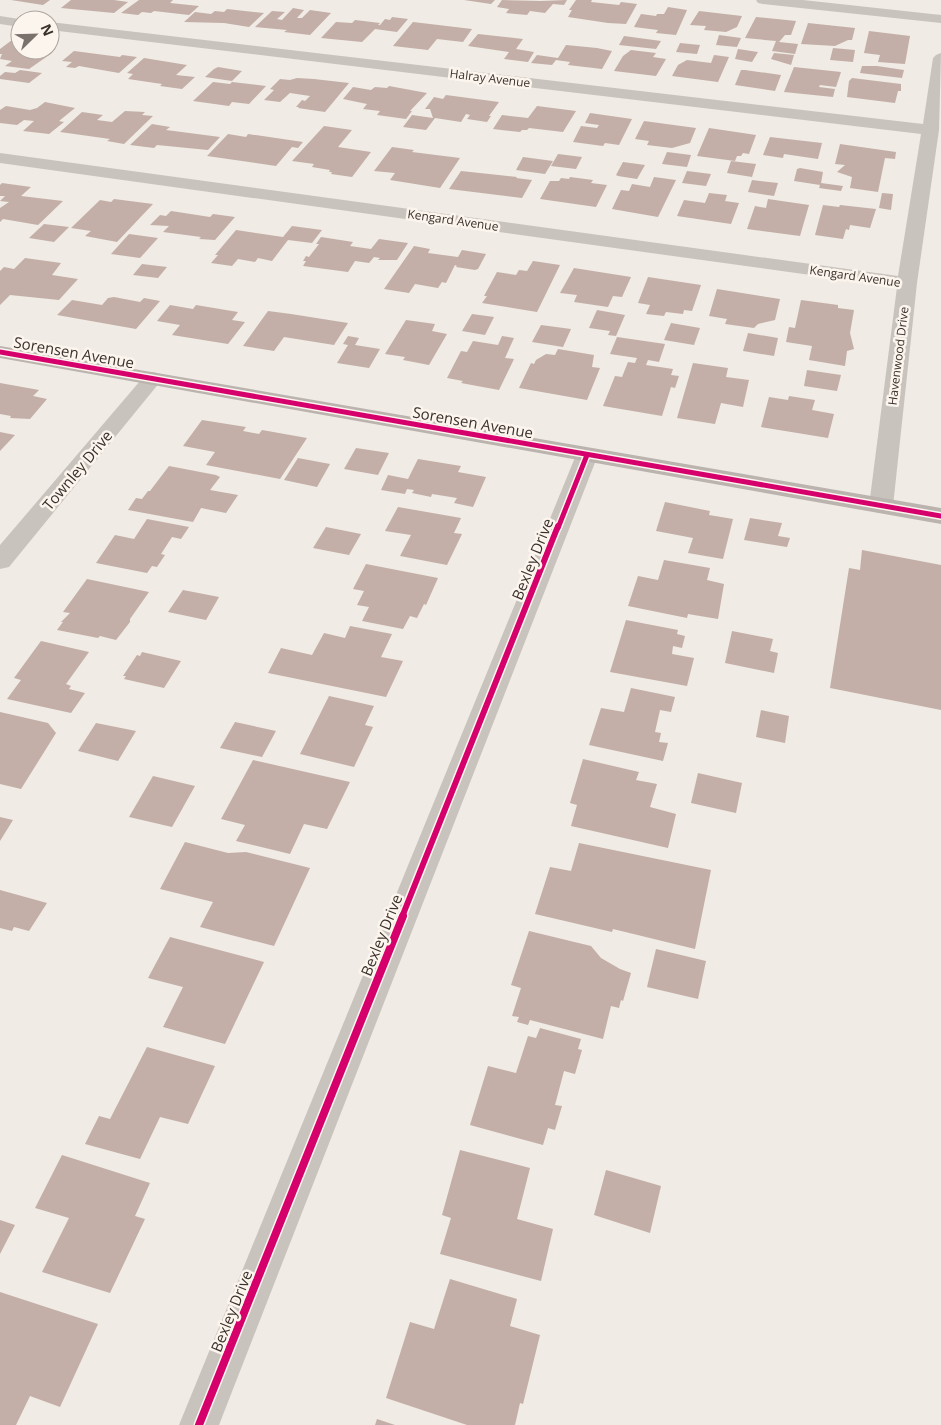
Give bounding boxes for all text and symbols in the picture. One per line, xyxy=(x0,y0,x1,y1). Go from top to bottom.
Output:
north arrow xyxy=(10,10,60,60)
text: N xyxy=(36,21,58,39)
street label: Halray Avenue xyxy=(449,65,532,91)
street label: Kengard Avenue xyxy=(406,205,500,235)
street label: Kengard Avenue xyxy=(808,261,902,291)
street label: Havenwood Drive xyxy=(884,305,913,406)
street label: Sorensen Avenue xyxy=(12,332,136,372)
street label: Sorensen Avenue xyxy=(411,402,535,442)
street label: Townley Drive xyxy=(38,426,116,514)
street label: Bexley Drive xyxy=(507,515,557,603)
street label: Bexley Drive xyxy=(356,891,406,979)
street label: Bexley Drive xyxy=(206,1267,256,1355)

